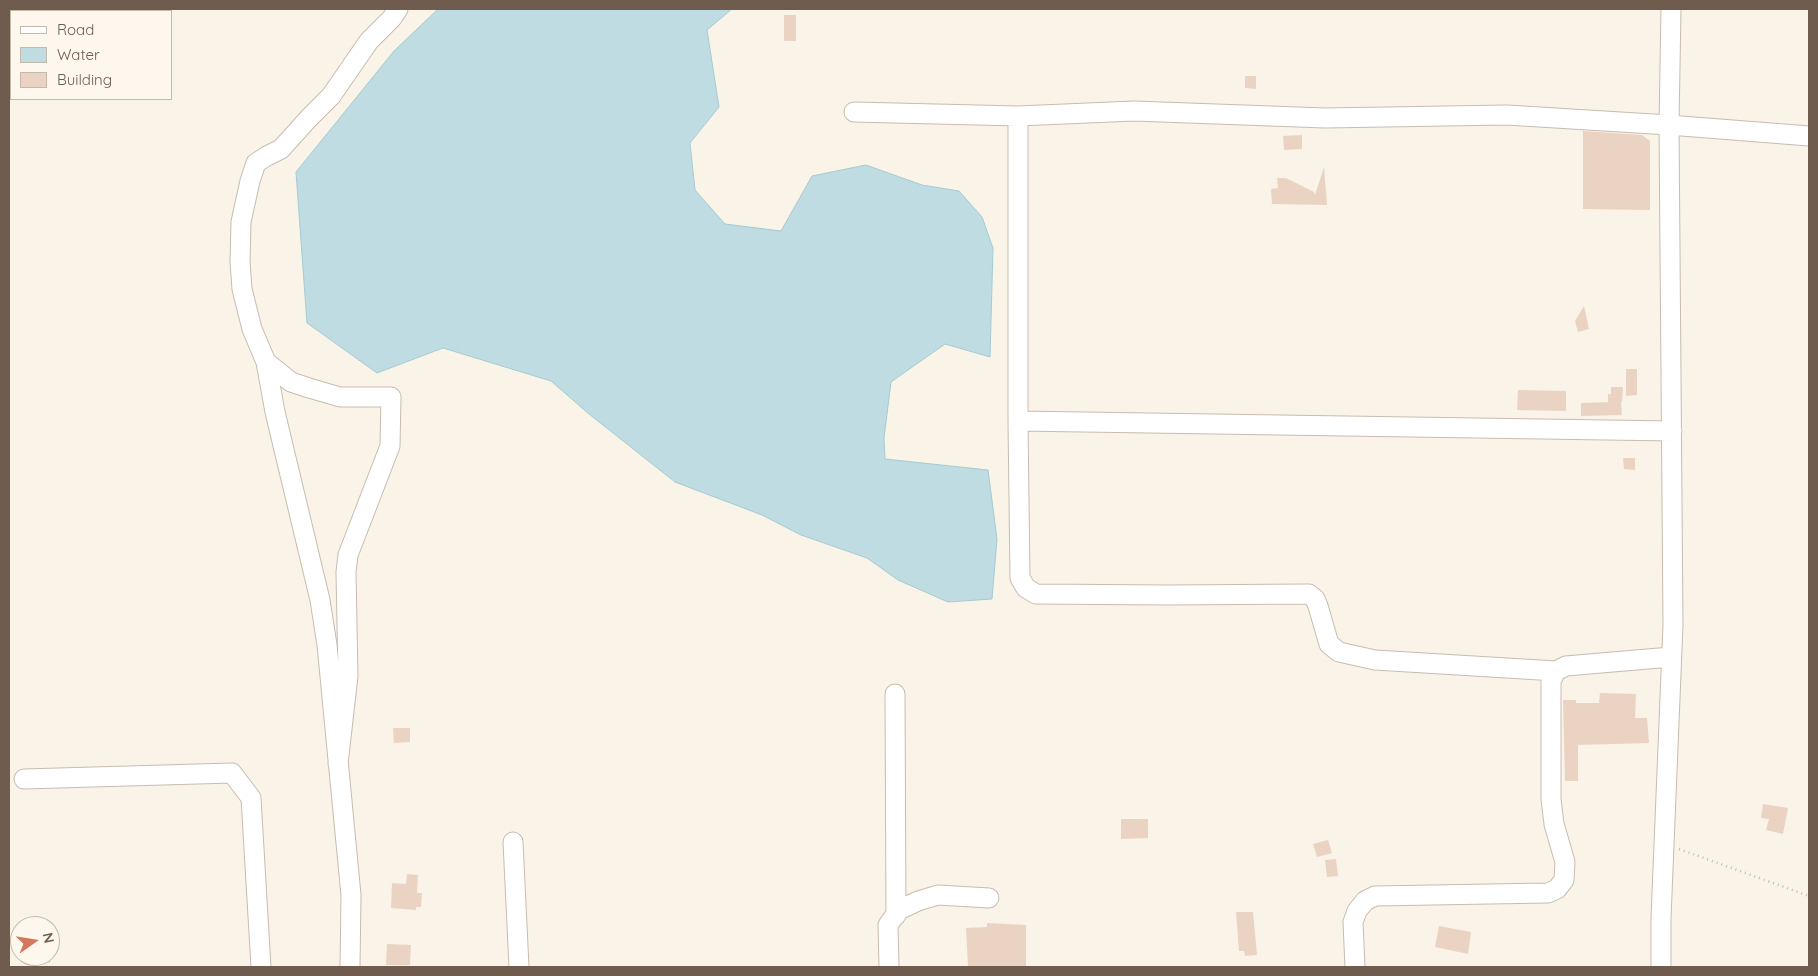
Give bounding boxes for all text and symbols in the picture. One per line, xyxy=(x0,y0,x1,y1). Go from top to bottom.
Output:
legend xyxy=(10,10,172,100)
text: Road xyxy=(57,20,94,39)
text: Water xyxy=(57,45,100,64)
text: Building xyxy=(57,70,112,89)
north arrow xyxy=(10,916,60,966)
text: N xyxy=(39,931,59,945)

